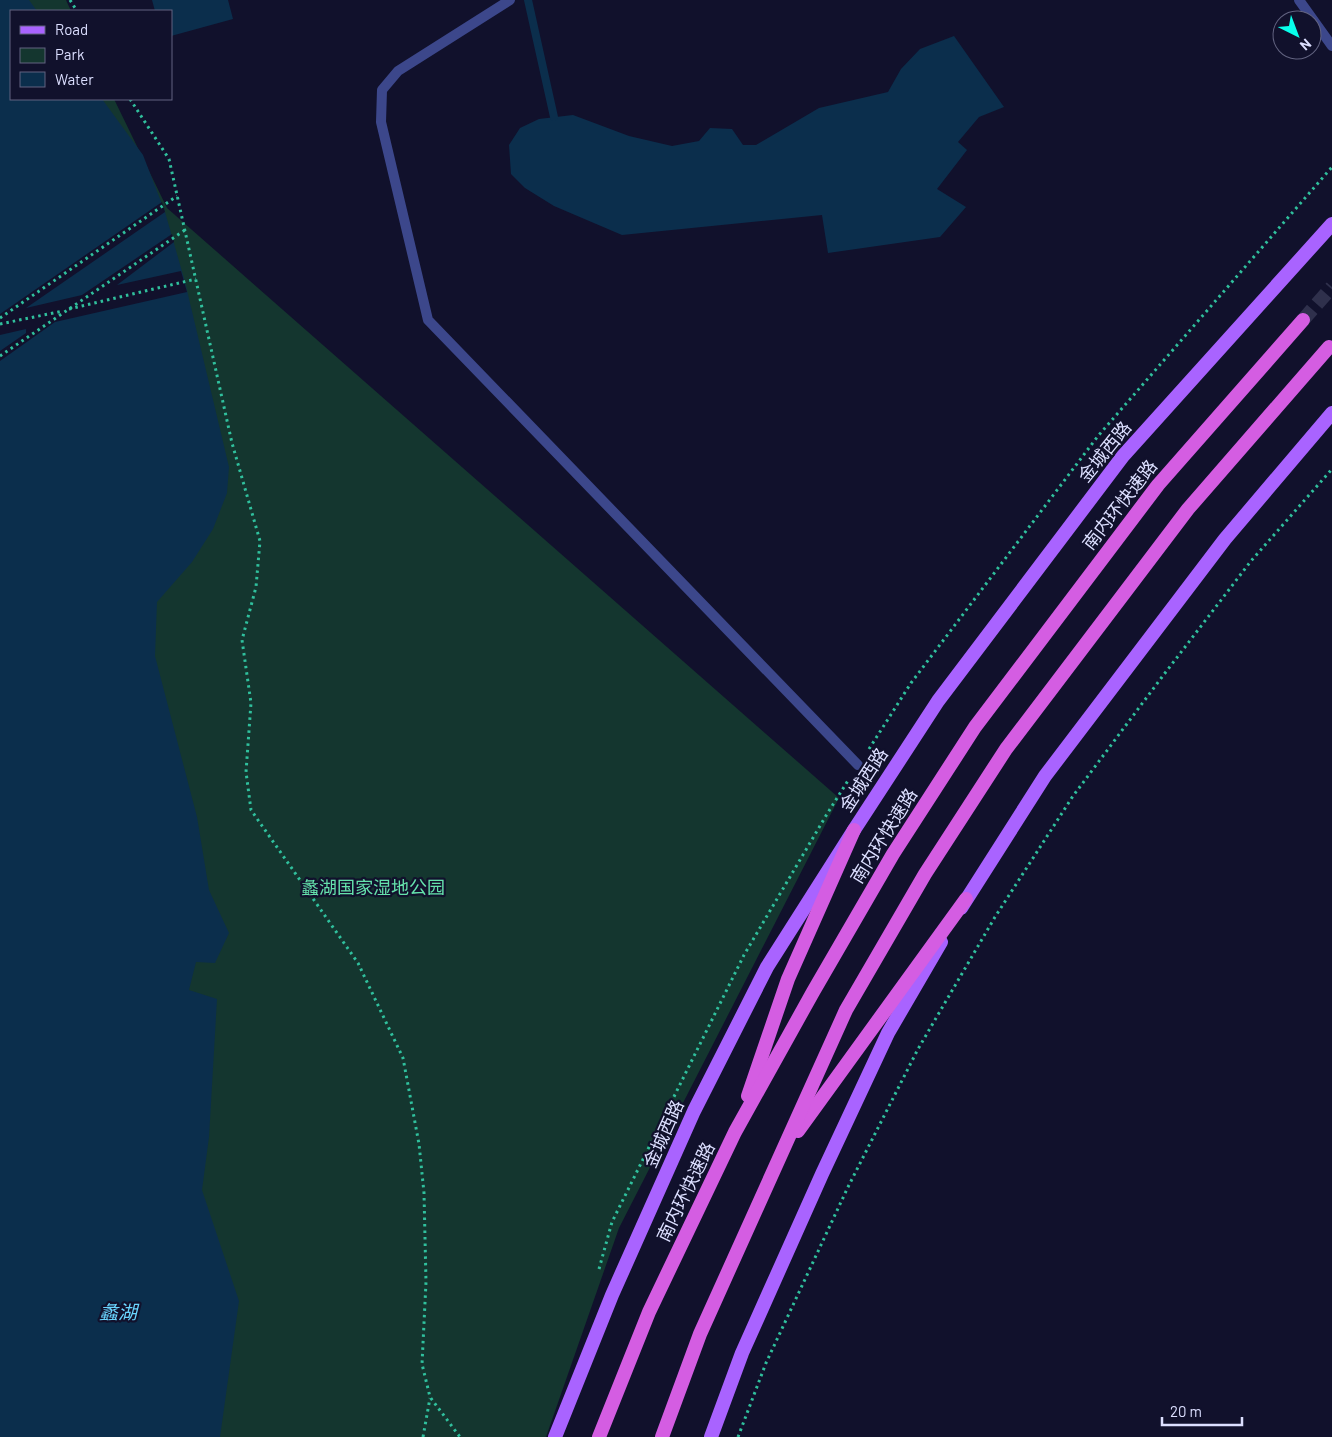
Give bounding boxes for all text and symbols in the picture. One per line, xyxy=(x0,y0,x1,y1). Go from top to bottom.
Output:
legend xyxy=(10,10,172,100)
north arrow xyxy=(1272,10,1322,60)
text: Road xyxy=(55,20,88,38)
text: N xyxy=(1297,36,1315,54)
text: Park xyxy=(55,45,85,63)
text: Water xyxy=(55,70,94,88)
street label: 金城西路 xyxy=(1073,416,1135,486)
street label: 南内环快速路 xyxy=(1077,455,1161,554)
street label: 金城西路 xyxy=(834,743,892,816)
street label: 南内环快速路 xyxy=(845,784,921,887)
park label: 蠡湖国家湿地公园 xyxy=(301,876,445,898)
street label: 金城西路 xyxy=(638,1096,688,1171)
street label: 南内环快速路 xyxy=(652,1138,719,1245)
water label: 蠡湖 xyxy=(99,1300,140,1323)
scale bar xyxy=(1162,1394,1242,1426)
text: 20 m xyxy=(1170,1402,1202,1420)

